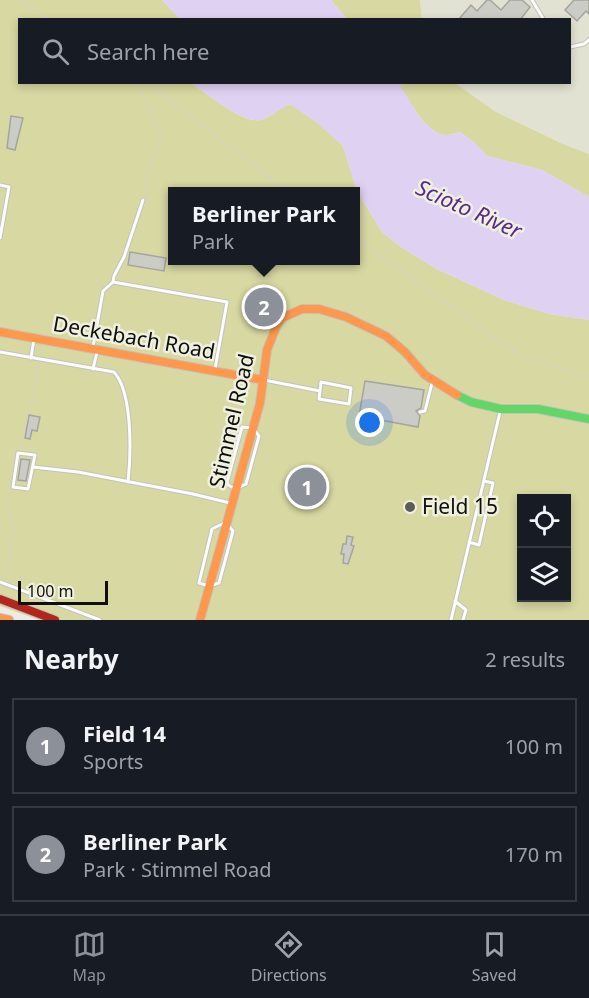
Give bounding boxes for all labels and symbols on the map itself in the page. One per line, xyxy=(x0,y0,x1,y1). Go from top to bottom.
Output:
water label: Scioto River xyxy=(412,171,528,245)
pin: 2 xyxy=(244,284,284,330)
street label: Deckebach Road xyxy=(51,309,217,365)
street label: Stimmel Road xyxy=(202,351,260,491)
your location xyxy=(355,408,384,437)
pin: 1 xyxy=(288,464,326,510)
place label: Field 15 xyxy=(422,492,498,520)
marker: Field 15 xyxy=(403,500,417,514)
scale bar xyxy=(18,578,108,606)

